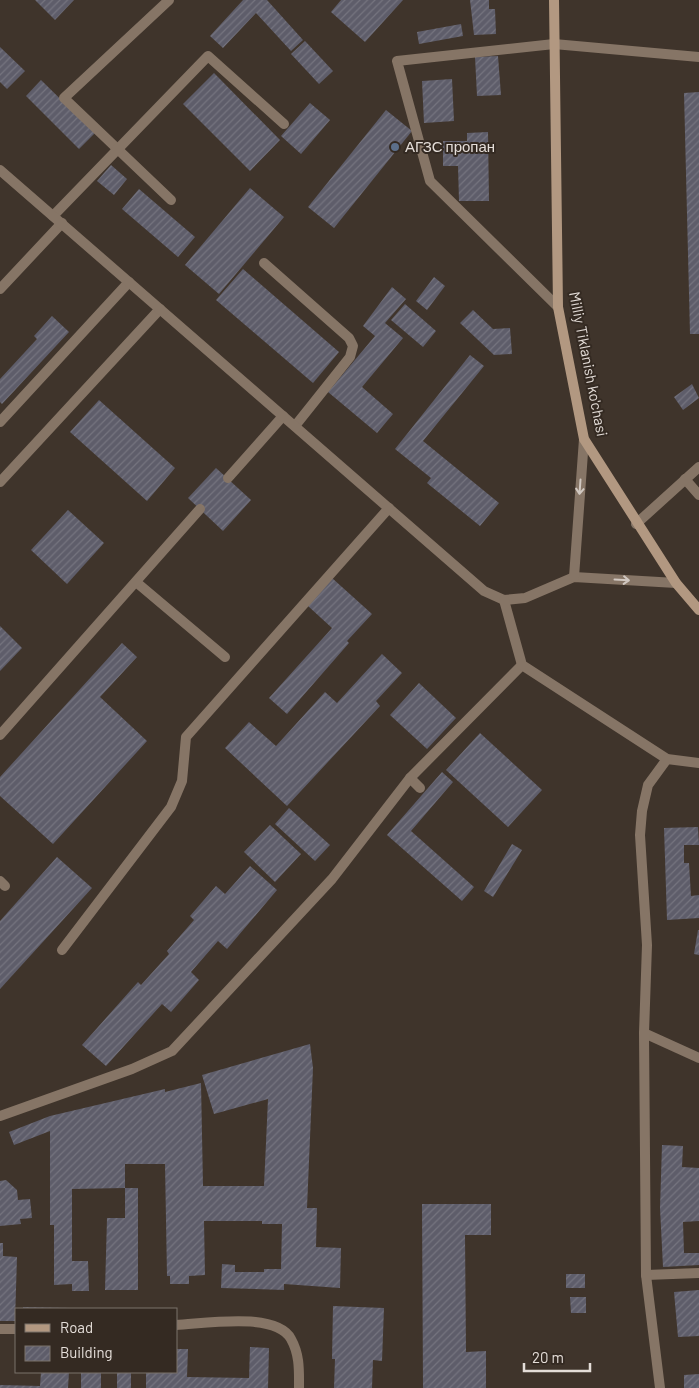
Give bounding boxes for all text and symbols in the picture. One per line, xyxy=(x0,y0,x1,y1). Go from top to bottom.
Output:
place label: АГЗС пропан xyxy=(405,137,495,155)
marker: АГЗС пропан xyxy=(389,141,401,153)
street label: Milliy Tiklanish ko'chasi xyxy=(566,290,612,438)
one-way arrow xyxy=(576,479,585,495)
one-way arrow xyxy=(614,575,630,584)
legend xyxy=(15,1308,178,1373)
text: Road xyxy=(60,1318,93,1336)
scale bar xyxy=(524,1340,590,1372)
text: Building xyxy=(60,1343,113,1361)
text: 20 m xyxy=(532,1348,564,1366)

